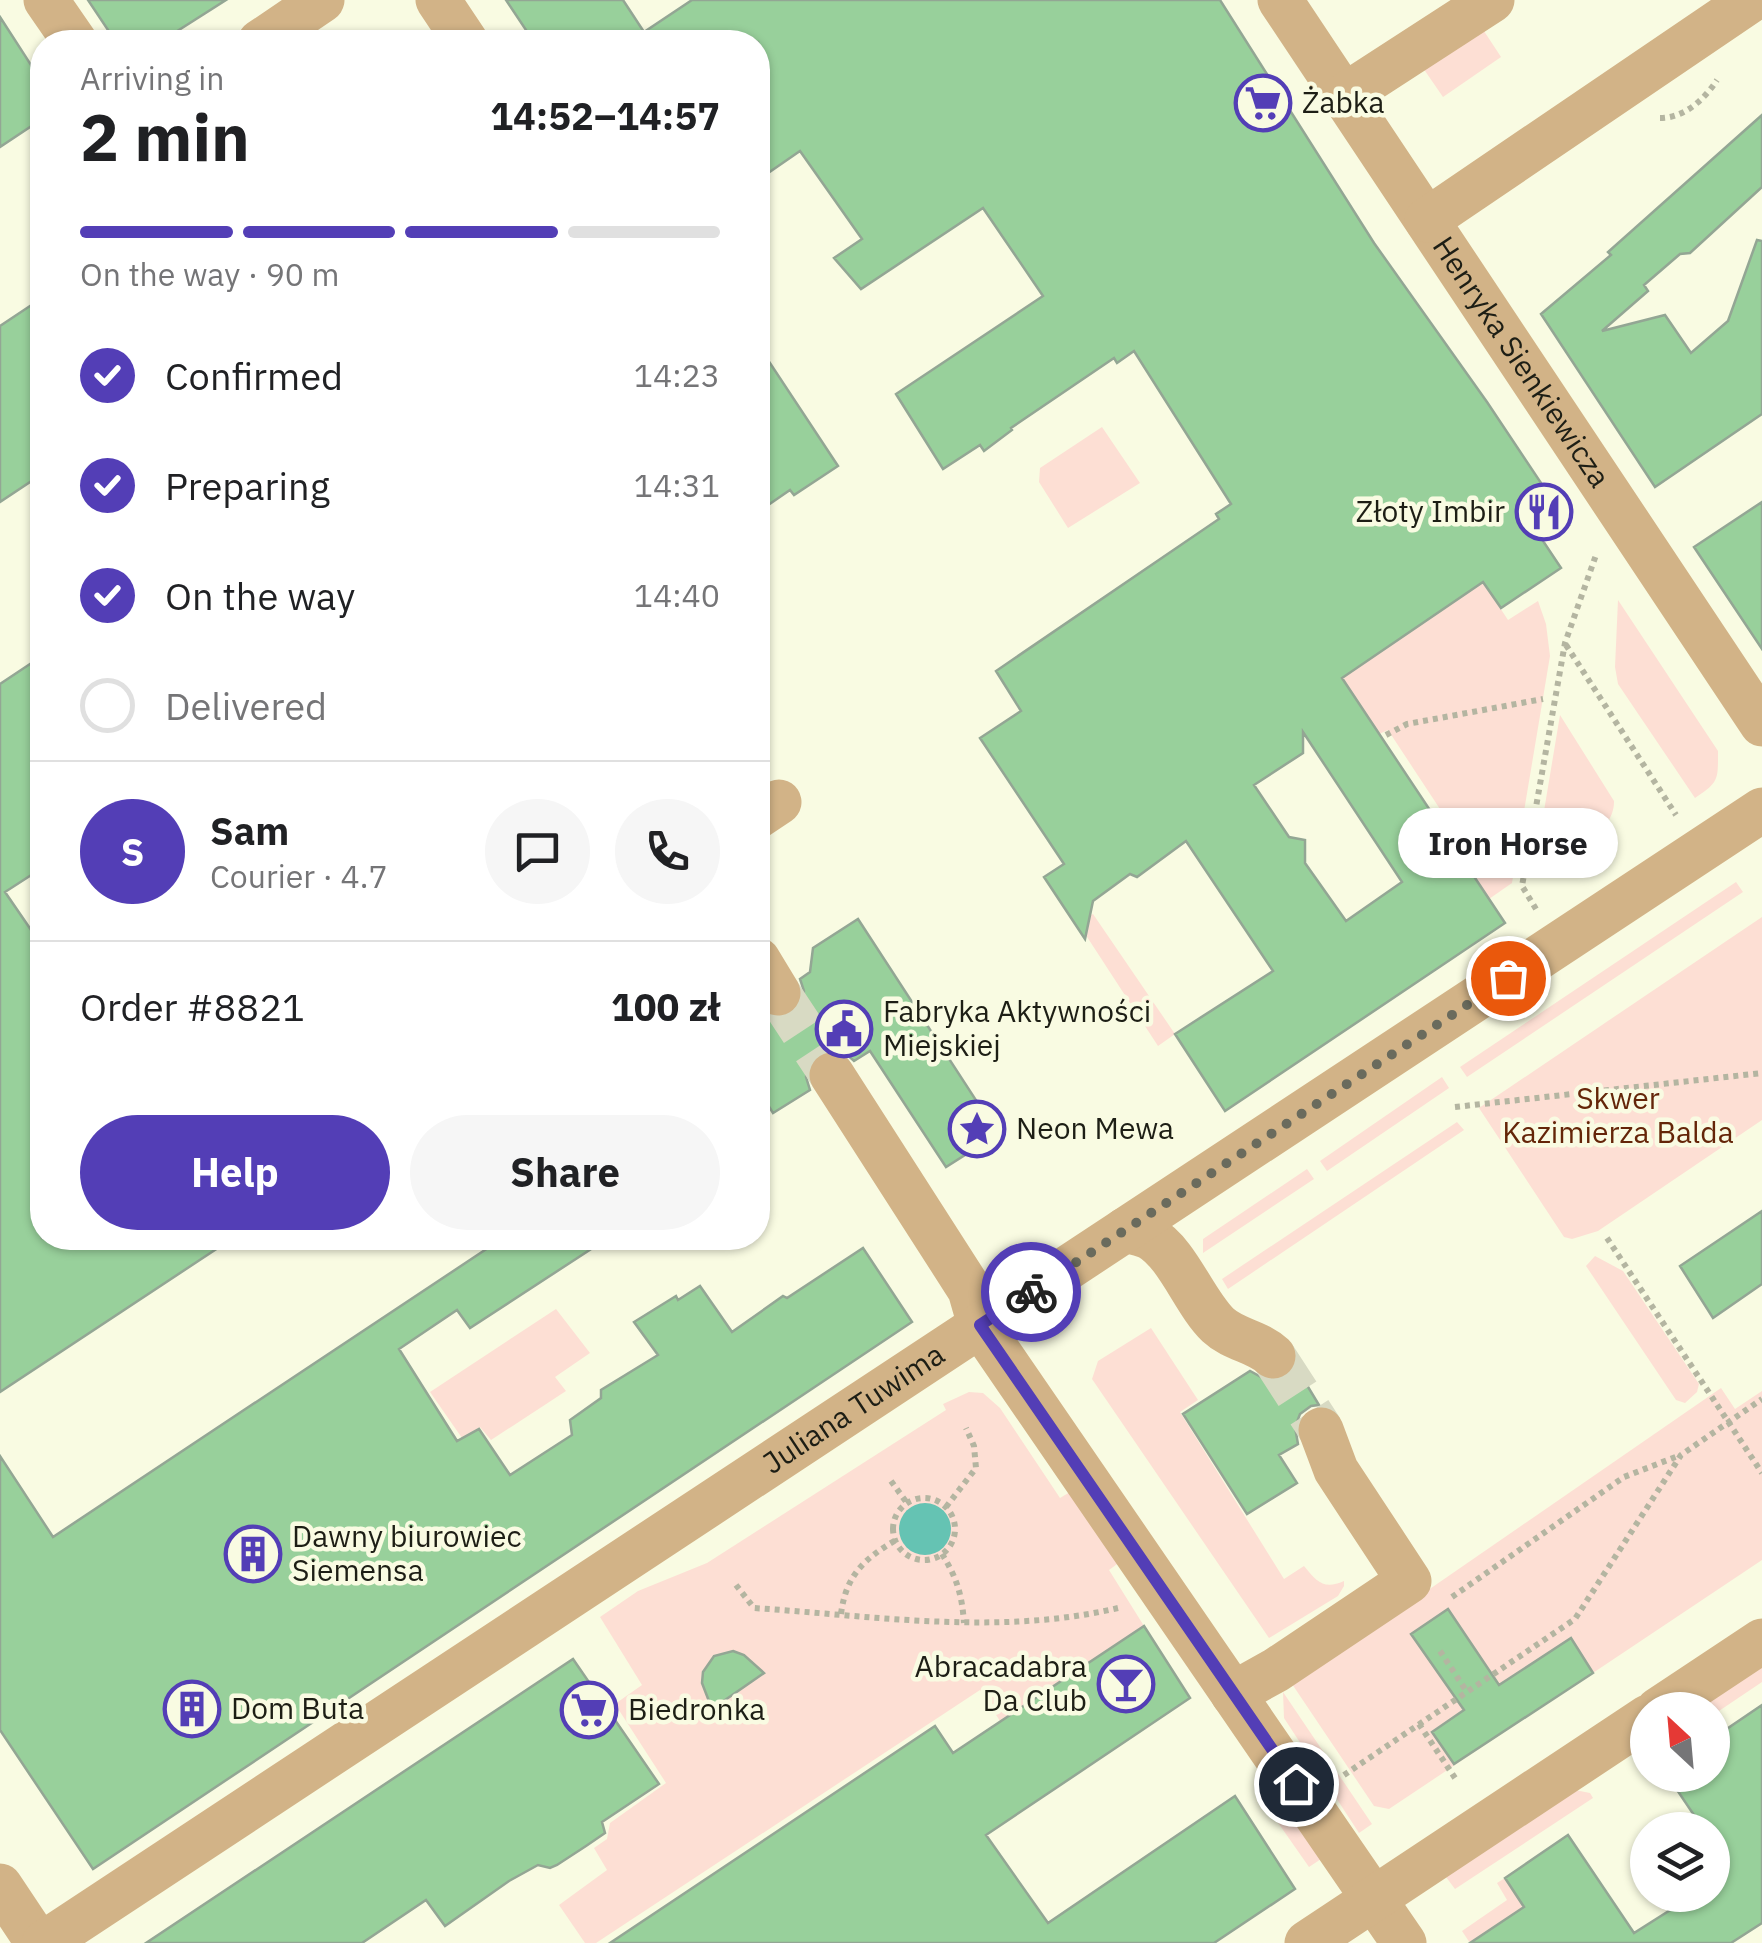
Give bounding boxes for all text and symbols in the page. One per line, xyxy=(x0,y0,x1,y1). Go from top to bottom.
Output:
text: Arriving in xyxy=(80,57,225,99)
supermarket icon: Żabka xyxy=(1233,73,1293,133)
place label: Żabka xyxy=(1302,82,1385,121)
text: 14:52–14:57 xyxy=(490,91,720,140)
text: 2 min xyxy=(80,94,250,179)
street label: Henryka Sienkiewicza xyxy=(1425,228,1620,494)
text: On the way · 90 m xyxy=(80,253,340,295)
icon: check xyxy=(80,348,135,403)
text: Confirmed xyxy=(165,351,343,400)
text: 14:23 xyxy=(634,354,720,396)
icon: check xyxy=(80,458,135,513)
text: Preparing xyxy=(165,461,330,510)
text: 14:31 xyxy=(634,464,720,506)
restaurant icon: Złoty Imbir xyxy=(1514,482,1574,542)
place label: Złoty Imbir xyxy=(1356,491,1505,530)
icon: check xyxy=(80,568,135,623)
text: On the way xyxy=(165,571,355,620)
text: 14:40 xyxy=(634,574,720,616)
text: Delivered xyxy=(165,681,327,730)
button: chat xyxy=(485,799,590,904)
button: phone xyxy=(615,799,720,904)
text: Sam xyxy=(210,806,289,855)
callout: Iron Horse xyxy=(1398,808,1618,878)
text: Iron Horse xyxy=(1428,822,1588,864)
text: S xyxy=(121,827,144,876)
text: Courier · 4.7 xyxy=(210,855,388,897)
pin xyxy=(1466,936,1551,1021)
icon: bag xyxy=(1481,951,1536,1006)
text: Order #8821 xyxy=(80,982,305,1031)
text: 100 zł xyxy=(611,982,720,1031)
place label: Fabryka Aktywności Miejskiej xyxy=(883,991,1151,1064)
public building icon: Fabryka Aktywności Miejskiej xyxy=(814,999,874,1059)
park label: Skwer Kazimierza Balda xyxy=(1502,1078,1734,1151)
place icon: Neon Mewa xyxy=(947,1099,1007,1159)
place label: Neon Mewa xyxy=(1016,1108,1174,1147)
button: Help xyxy=(80,1115,390,1230)
button: Share xyxy=(410,1115,720,1230)
courier xyxy=(981,1242,1081,1342)
icon: bike xyxy=(1004,1265,1059,1320)
street label: Juliana Tuwima xyxy=(755,1334,951,1482)
place label: Dawny biurowiec Siemensa xyxy=(292,1516,522,1589)
building icon: Dawny biurowiec Siemensa xyxy=(223,1524,283,1584)
place label: Abracadabra Da Club xyxy=(915,1646,1087,1719)
bar icon: Abracadabra Da Club xyxy=(1096,1654,1156,1714)
building icon: Dom Buta xyxy=(162,1679,222,1739)
supermarket icon: Biedronka xyxy=(559,1680,619,1740)
place label: Dom Buta xyxy=(231,1688,364,1727)
place label: Biedronka xyxy=(628,1689,765,1728)
north arrow xyxy=(1630,1692,1730,1792)
map controls xyxy=(1630,1692,1730,1912)
pin xyxy=(1254,1742,1339,1827)
icon: home xyxy=(1269,1757,1324,1812)
button: layers xyxy=(1630,1812,1730,1912)

